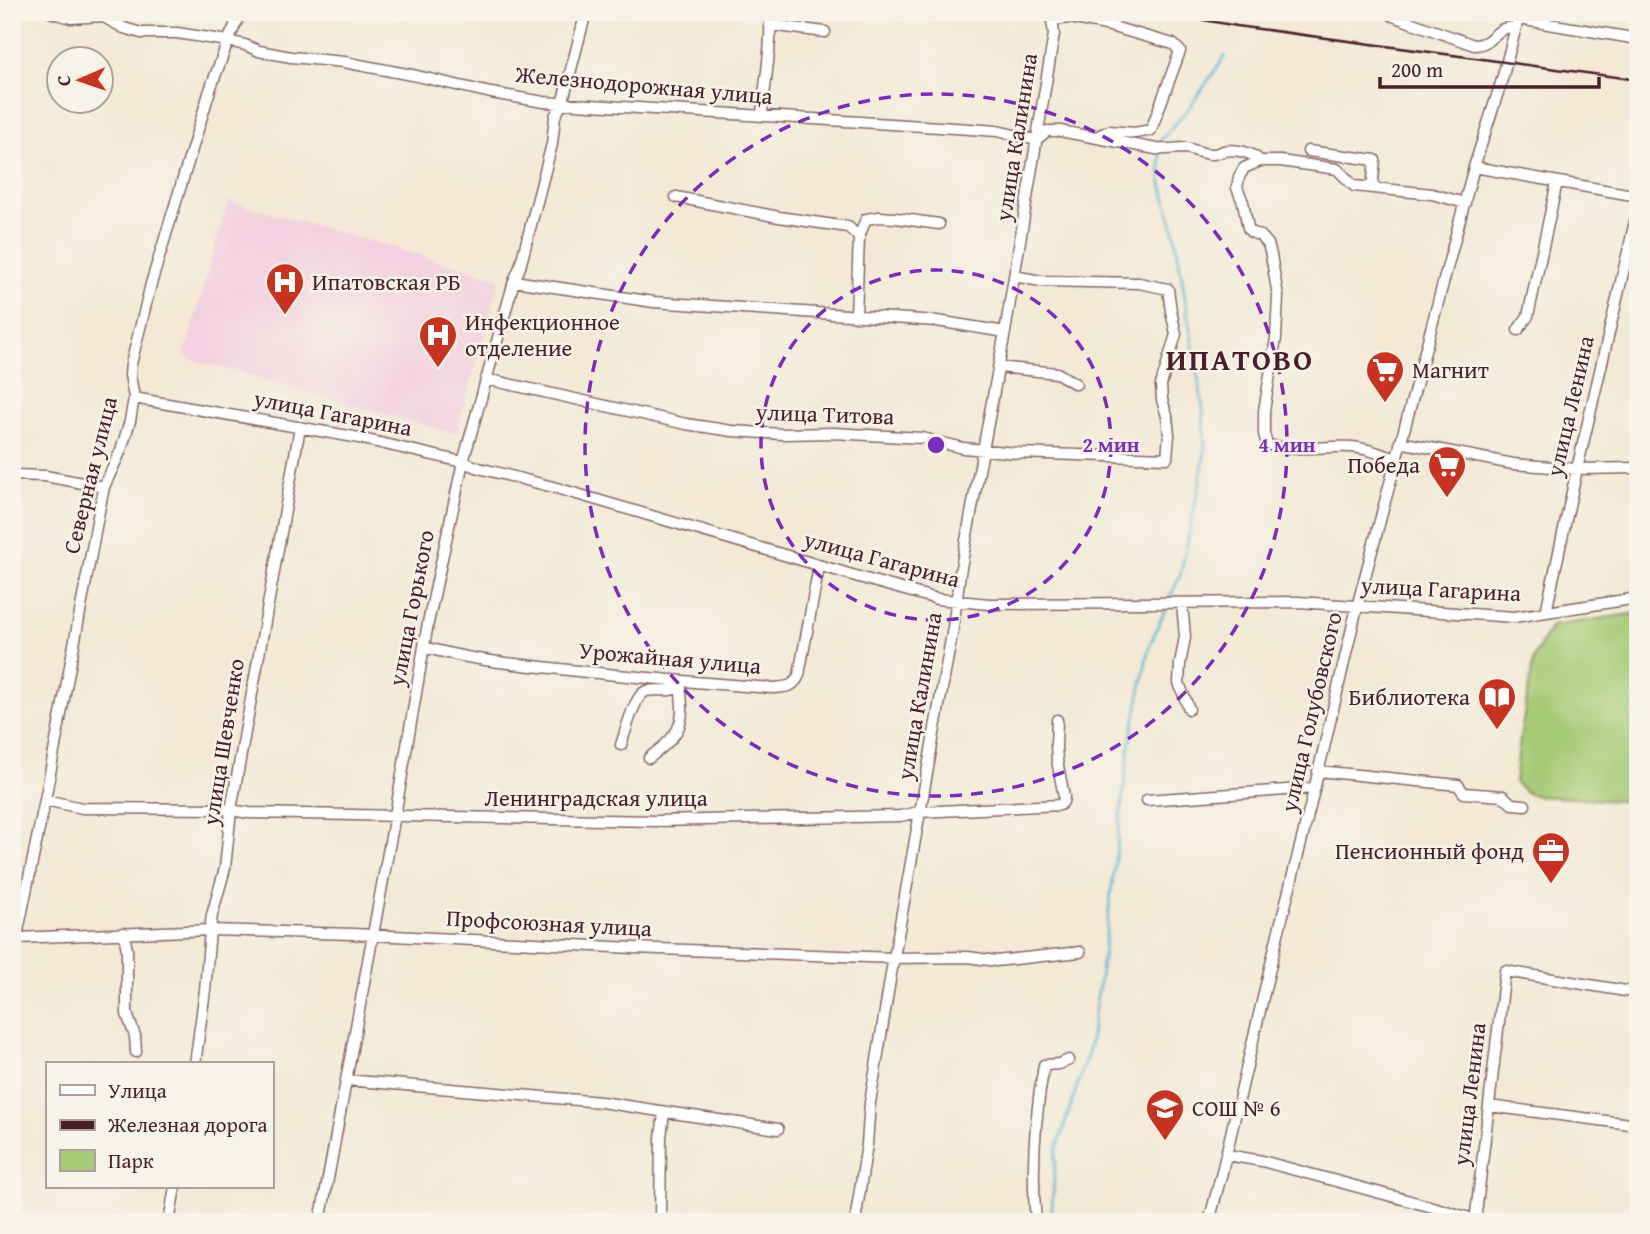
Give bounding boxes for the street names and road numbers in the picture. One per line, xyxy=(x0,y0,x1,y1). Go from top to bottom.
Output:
street label: улица Калинина xyxy=(986,50,1045,224)
street label: Железнодорожная улица xyxy=(513,57,774,112)
street label: улица Ленина xyxy=(1537,332,1602,481)
street label: улица Гагарина xyxy=(250,381,415,444)
street label: Северная улица xyxy=(54,393,125,557)
street label: улица Титова xyxy=(754,395,895,432)
street label: улица Гагарина xyxy=(799,522,964,595)
street label: улица Горького xyxy=(379,527,442,690)
street label: улица Гагарина xyxy=(1359,568,1522,609)
street label: улица Калинина xyxy=(887,609,950,783)
street label: улица Голубовского xyxy=(1271,609,1350,816)
street label: Урожайная улица xyxy=(578,633,763,682)
street label: улица Шевченко xyxy=(193,656,252,829)
street label: Ленинградская улица xyxy=(484,781,708,814)
street label: Профсоюзная улица xyxy=(445,901,653,944)
street label: улица Ленина xyxy=(1443,1020,1494,1168)

